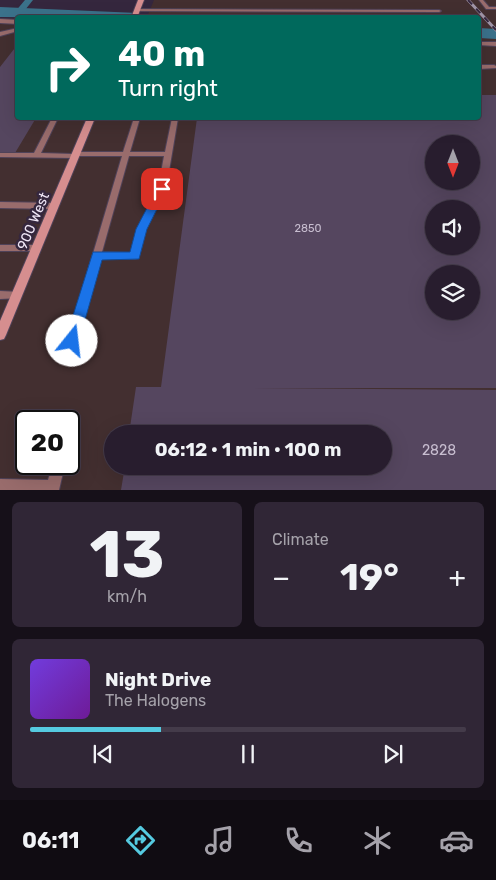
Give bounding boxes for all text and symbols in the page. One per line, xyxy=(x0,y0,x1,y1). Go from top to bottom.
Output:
text: 40 m xyxy=(118,33,205,75)
icon: right xyxy=(35,35,100,100)
text: Turn right xyxy=(118,75,218,102)
north arrow xyxy=(425,135,480,190)
map controls xyxy=(425,135,480,320)
pin xyxy=(141,168,183,210)
icon: arrive xyxy=(148,175,176,203)
street label: 900 West xyxy=(14,189,53,252)
button: sound xyxy=(425,200,480,255)
house number: 2850 xyxy=(295,222,321,235)
button: layers xyxy=(425,265,480,320)
position arrow xyxy=(45,314,97,366)
speed limit sign: 20 xyxy=(15,410,80,475)
text: 06:12 · 1 min · 100 m xyxy=(155,438,341,461)
house number: 2828 xyxy=(422,442,456,459)
text: 13 xyxy=(89,516,165,593)
text: Climate xyxy=(272,530,329,549)
text: 19° xyxy=(340,554,399,600)
text: − xyxy=(272,561,290,594)
text: + xyxy=(449,561,466,594)
text: km/h xyxy=(107,587,147,606)
text: Night Drive xyxy=(105,668,211,691)
text: The Halogens xyxy=(105,691,206,710)
icon: previous xyxy=(89,740,117,768)
icon: pause xyxy=(234,740,262,768)
icon: next xyxy=(379,740,407,768)
icon: directions xyxy=(123,823,158,858)
icon: music xyxy=(202,823,237,858)
icon: phone xyxy=(281,823,316,858)
icon: climate xyxy=(360,823,395,858)
icon: car xyxy=(439,823,474,858)
text: 06:11 xyxy=(22,827,80,854)

